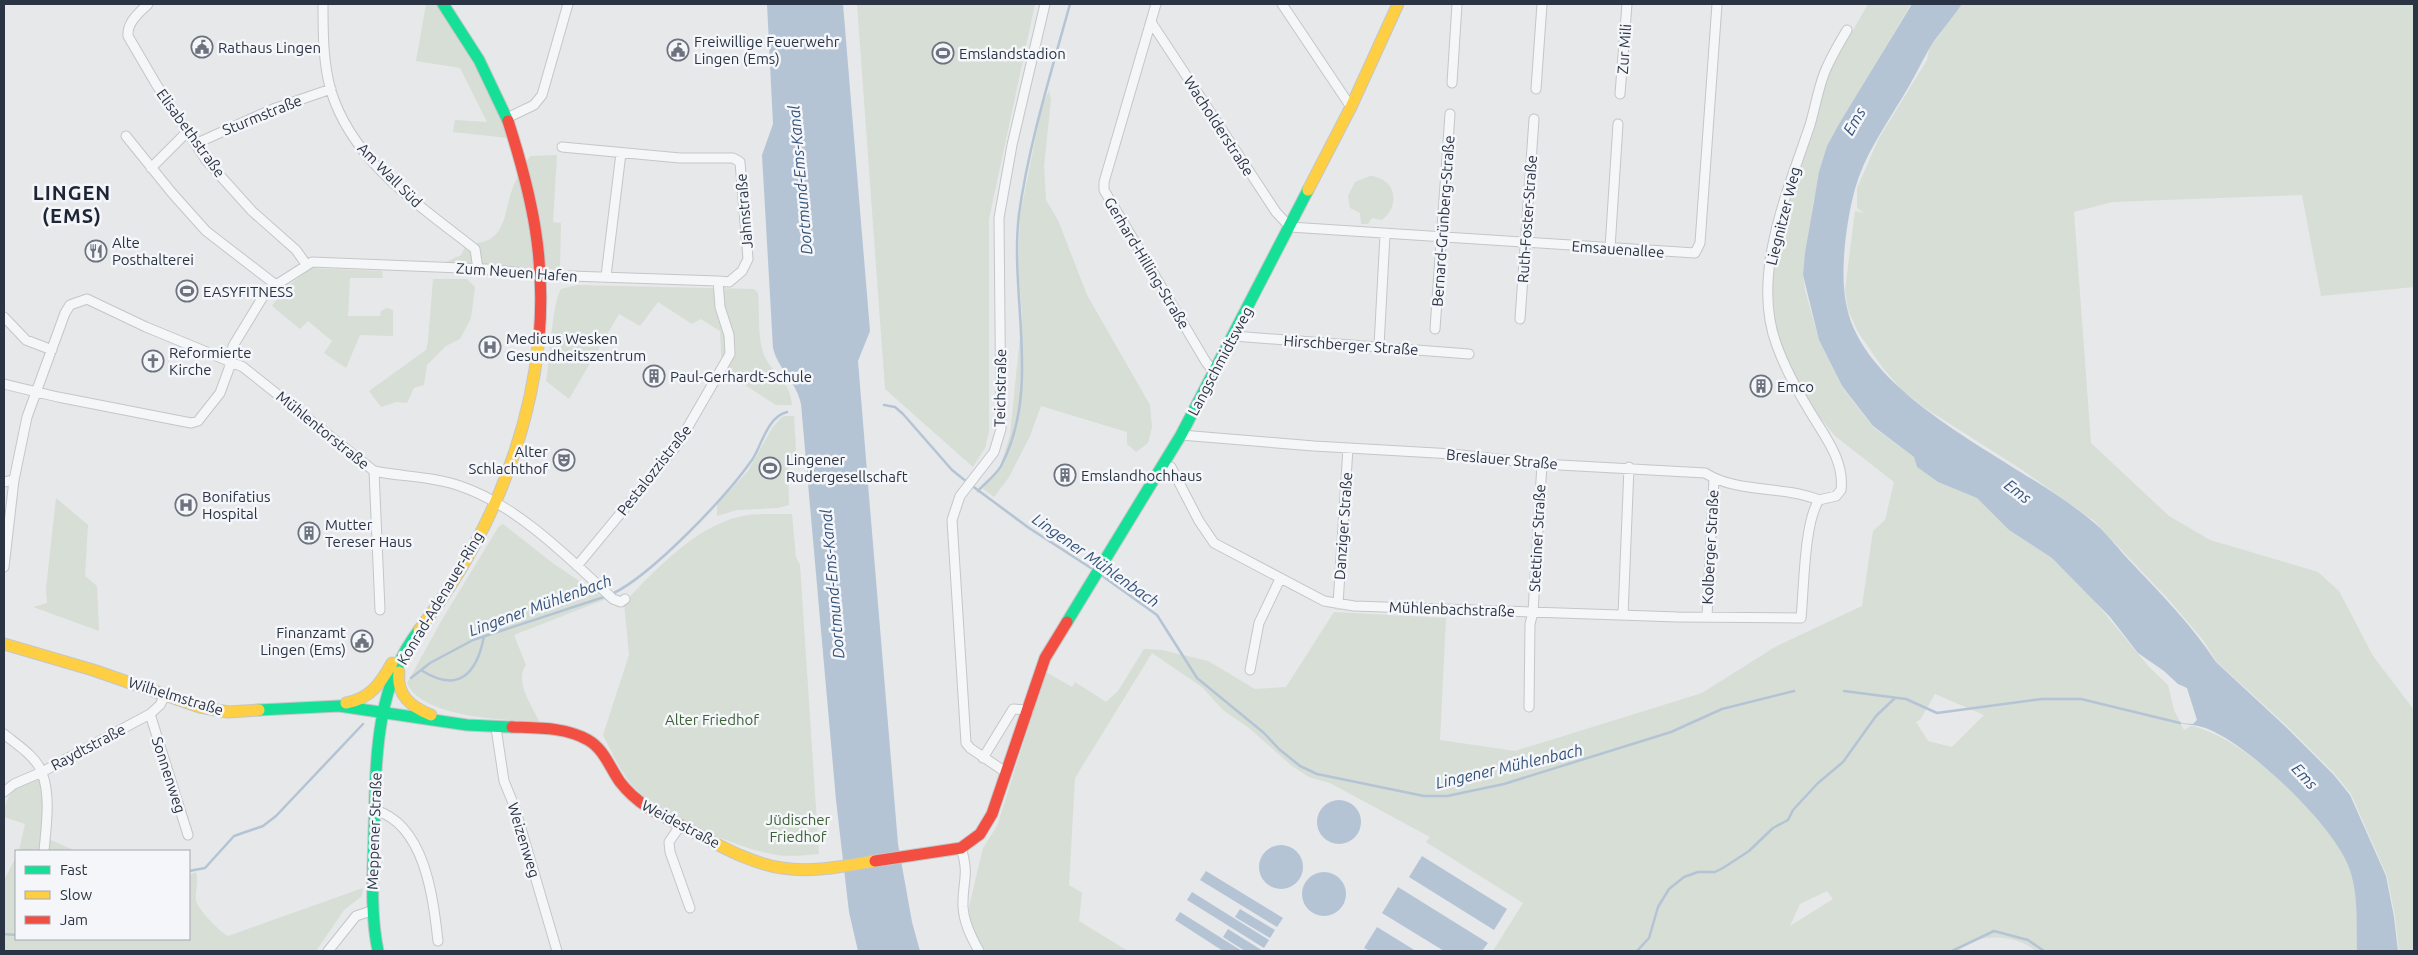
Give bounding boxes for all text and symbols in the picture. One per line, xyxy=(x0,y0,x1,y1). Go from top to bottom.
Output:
street label: Zur Mili xyxy=(1614,23,1634,75)
place label: Freiwillige Feuerwehr Lingen (Ems) xyxy=(694,33,840,67)
public building icon: Rathaus Lingen xyxy=(190,35,214,59)
public building icon: Freiwillige Feuerwehr Lingen (Ems) xyxy=(666,38,690,62)
place label: Rathaus Lingen xyxy=(218,39,321,56)
sports icon: Emslandstadion xyxy=(931,41,955,65)
place label: Emslandstadion xyxy=(959,45,1066,62)
street label: Wacholderstraße xyxy=(1180,73,1258,179)
street label: Elisabethstraße xyxy=(153,86,229,180)
street label: Sturmstraße xyxy=(220,91,304,139)
water label: Dortmund-Ems-Kanal xyxy=(784,104,816,256)
water label: Ems xyxy=(1839,104,1869,138)
street label: Bernard-Grünberg-Straße xyxy=(1429,135,1457,307)
street label: Am Wall Süd xyxy=(354,139,426,211)
street label: Ruth-Foster-Straße xyxy=(1514,154,1540,284)
street label: Liegnitzer Weg xyxy=(1763,165,1803,267)
street label: Jahnstraße xyxy=(732,173,756,249)
district label: LINGEN (EMS) xyxy=(33,181,111,227)
street label: Gerhard-Hilling-Straße xyxy=(1101,194,1193,332)
place label: Alte Posthalterei xyxy=(112,234,194,268)
street label: Emsauenallee xyxy=(1571,237,1665,261)
restaurant icon: Alte Posthalterei xyxy=(84,239,108,263)
street label: Zum Neuen Hafen xyxy=(456,259,578,285)
sports icon: EASYFITNESS xyxy=(175,279,199,303)
place label: EASYFITNESS xyxy=(203,283,293,300)
street label: Langschmidtsweg xyxy=(1184,304,1256,418)
place label: Medicus Wesken Gesundheitszentrum xyxy=(506,330,646,364)
street label: Hirschberger Straße xyxy=(1283,332,1419,358)
hospital icon: Medicus Wesken Gesundheitszentrum xyxy=(478,335,502,359)
place label: Reformierte Kirche xyxy=(169,344,251,378)
church icon: Reformierte Kirche xyxy=(141,349,165,373)
street label: Teichstraße xyxy=(991,349,1009,427)
building icon: Paul-Gerhardt-Schule xyxy=(642,364,666,388)
place label: Paul-Gerhardt-Schule xyxy=(670,368,812,385)
building icon: Emco xyxy=(1749,374,1773,398)
place label: Emco xyxy=(1777,378,1814,395)
street label: Mühlentorstraße xyxy=(273,387,373,473)
street label: Pestalozzistraße xyxy=(613,421,695,519)
place label: Alter Schlachthof xyxy=(468,443,548,477)
street label: Breslauer Straße xyxy=(1445,446,1559,472)
theatre icon: Alter Schlachthof xyxy=(552,448,576,472)
place label: Lingener Rudergesellschaft xyxy=(786,451,908,485)
sports icon: Lingener Rudergesellschaft xyxy=(758,456,782,480)
building icon: Emslandhochhaus xyxy=(1053,463,1077,487)
place label: Emslandhochhaus xyxy=(1081,467,1202,484)
street label: Danziger Straße xyxy=(1331,472,1355,580)
water label: Ems xyxy=(2001,475,2035,507)
street label: Stettiner Straße xyxy=(1526,484,1548,592)
place label: Bonifatius Hospital xyxy=(202,488,271,522)
street label: Kolberger Straße xyxy=(1699,489,1721,605)
hospital icon: Bonifatius Hospital xyxy=(174,493,198,517)
water label: Dortmund-Ems-Kanal xyxy=(816,508,848,660)
water label: Lingener Mühlenbach xyxy=(1029,509,1163,611)
place label: Mutter Tereser Haus xyxy=(325,516,412,550)
building icon: Mutter Tereser Haus xyxy=(297,521,321,545)
street label: Konrad-Adenauer-Ring xyxy=(393,528,487,668)
water label: Lingener Mühlenbach xyxy=(466,571,614,639)
street label: Mühlenbachstraße xyxy=(1389,598,1515,620)
place label: Finanzamt Lingen (Ems) xyxy=(260,624,346,658)
public building icon: Finanzamt Lingen (Ems) xyxy=(350,629,374,653)
street label: Wilhelmstraße xyxy=(126,673,226,719)
park label: Alter Friedhof xyxy=(665,711,759,728)
street label: Raydtstraße xyxy=(48,720,128,774)
street label: Sonnenweg xyxy=(149,735,189,815)
water label: Lingener Mühlenbach xyxy=(1434,740,1584,792)
water label: Ems xyxy=(2289,759,2322,793)
street label: Meppener Straße xyxy=(363,772,385,890)
street label: Weidestraße xyxy=(639,796,723,852)
street label: Weizenweg xyxy=(505,800,543,880)
park label: Jüdischer Friedhof xyxy=(766,811,831,845)
legend xyxy=(15,850,190,940)
text: Fast xyxy=(60,861,88,878)
text: Slow xyxy=(60,886,93,903)
text: Jam xyxy=(60,911,88,928)

